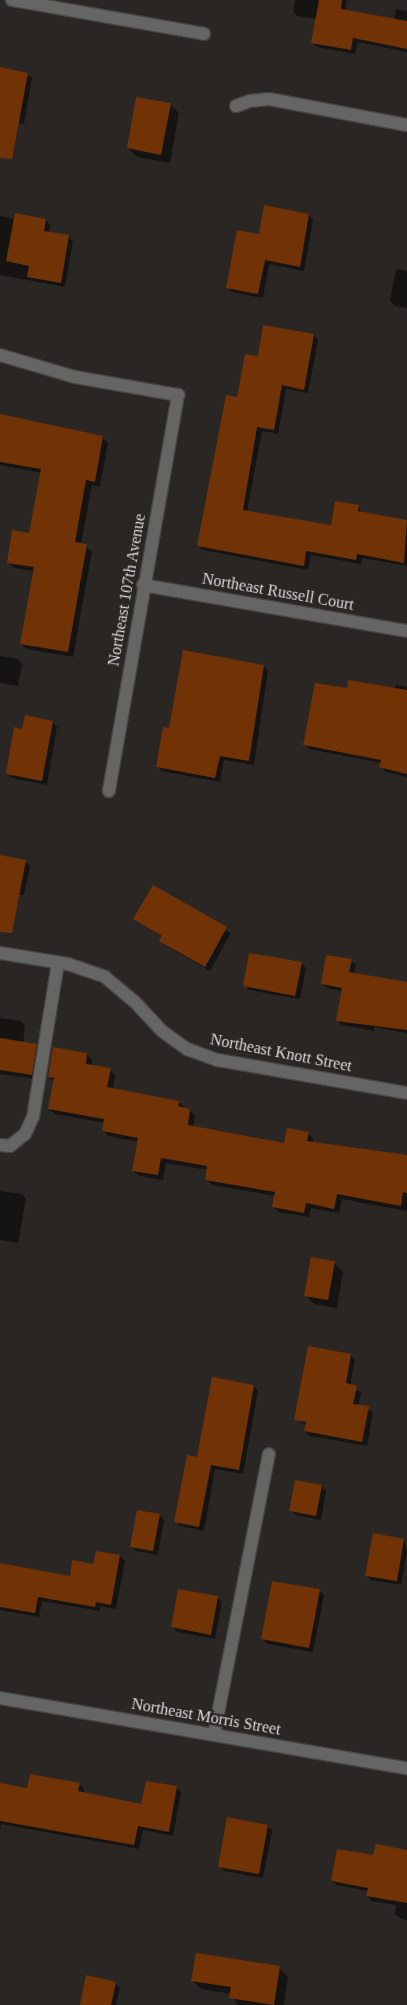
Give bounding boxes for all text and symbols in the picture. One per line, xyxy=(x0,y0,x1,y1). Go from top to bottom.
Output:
street label: Northeast 107th Avenue xyxy=(104,512,150,668)
street label: Northeast Russell Court xyxy=(201,569,355,615)
street label: Northeast Knott Street xyxy=(209,1030,353,1076)
street label: Northeast Morris Street xyxy=(130,1694,282,1740)

